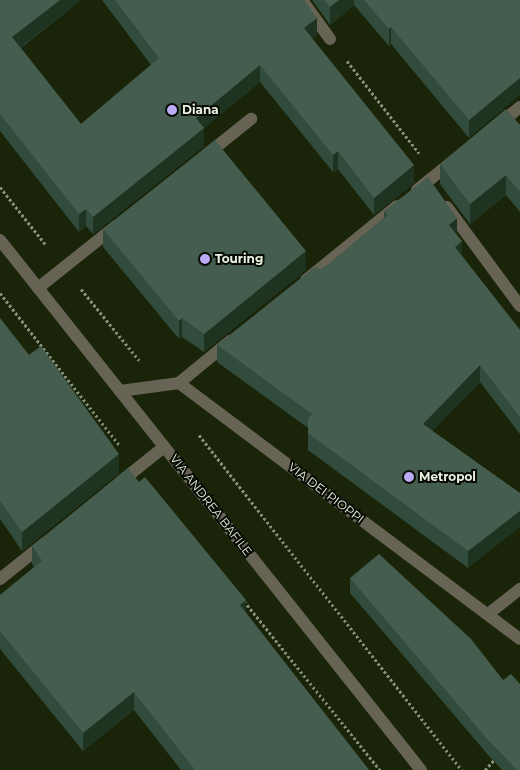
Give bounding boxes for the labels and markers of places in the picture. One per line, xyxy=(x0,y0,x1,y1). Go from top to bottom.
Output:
place label: Diana xyxy=(182,103,219,117)
marker: Diana xyxy=(166,104,178,116)
place label: Touring xyxy=(215,252,263,266)
marker: Touring xyxy=(199,253,211,265)
place label: Metropol xyxy=(419,470,476,484)
marker: Metropol xyxy=(403,471,415,483)

